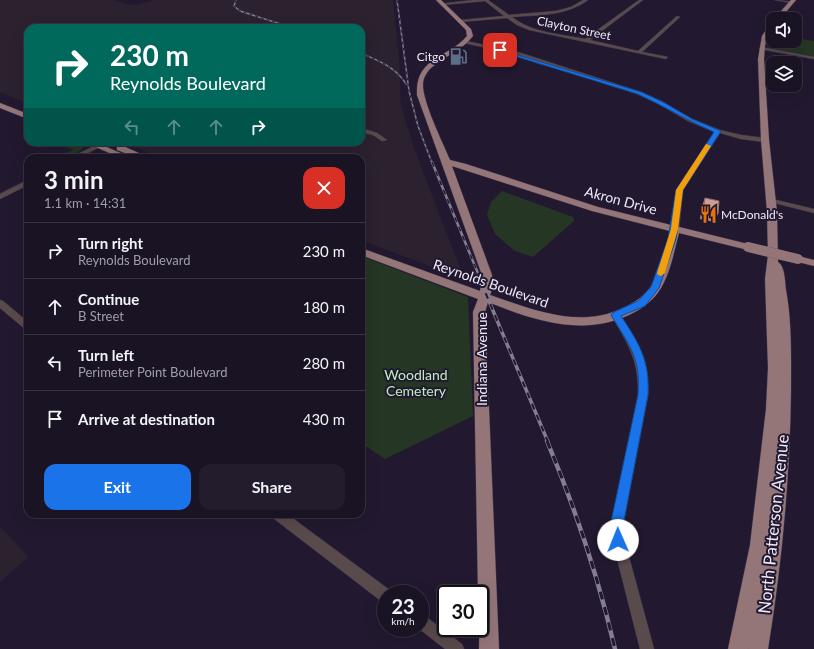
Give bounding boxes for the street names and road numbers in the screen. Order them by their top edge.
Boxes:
street label: Clayton Street [536,13,613,43]
street label: Akron Drive [583,182,659,218]
street label: Reynolds Boulevard [431,255,551,311]
street label: Indiana Avenue [473,312,490,406]
street label: North Patterson Avenue [753,433,793,615]

